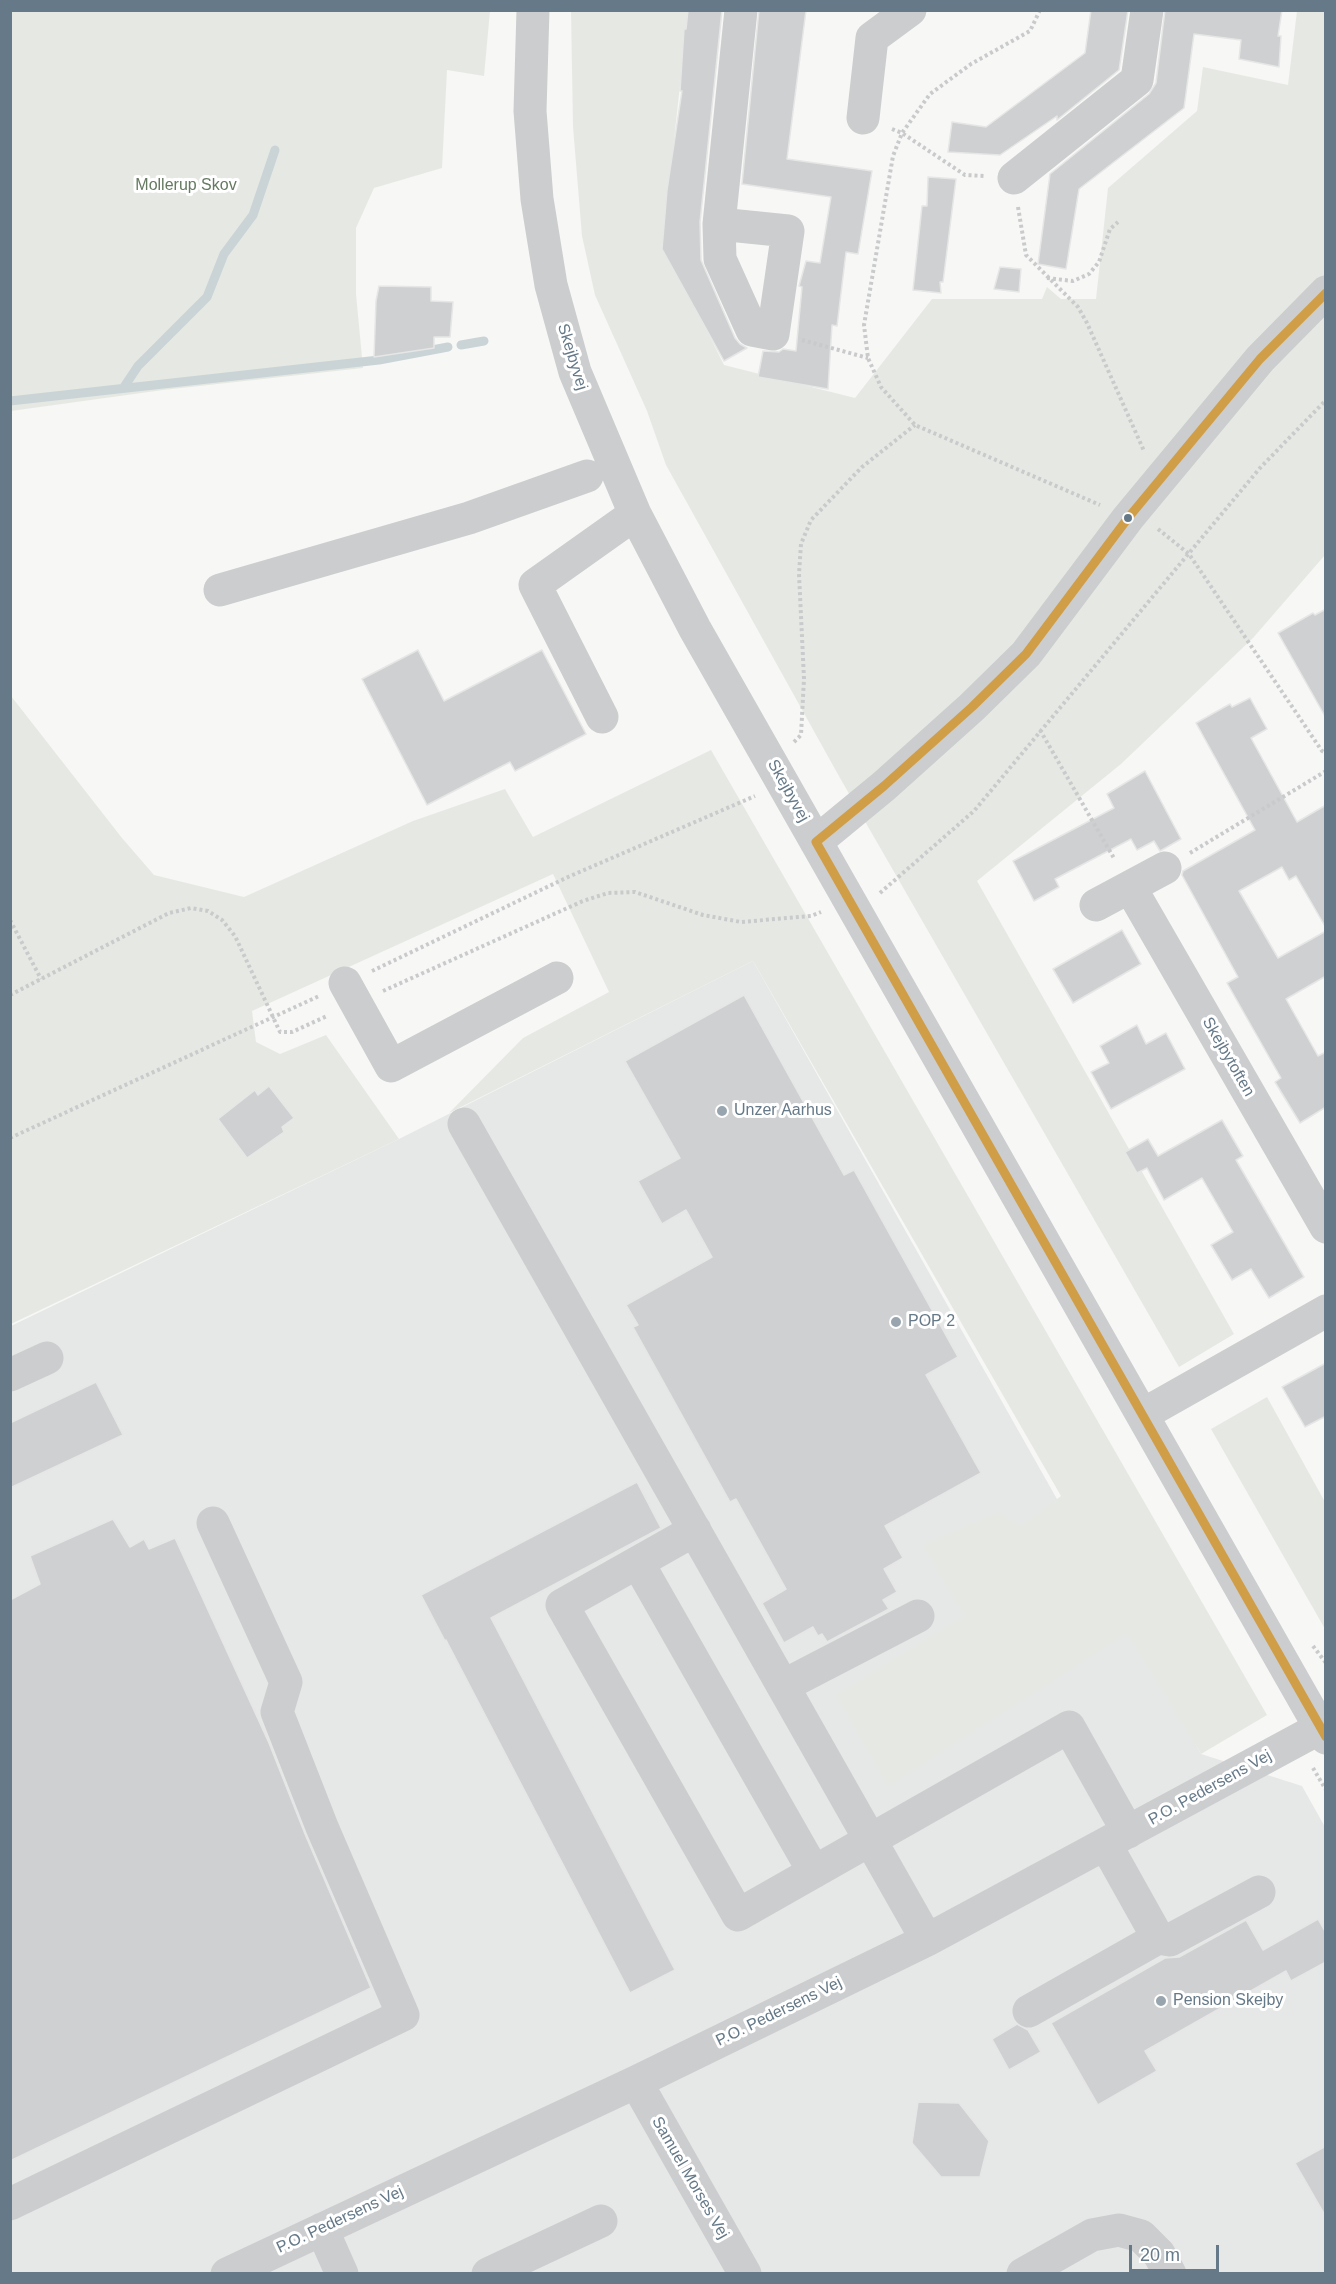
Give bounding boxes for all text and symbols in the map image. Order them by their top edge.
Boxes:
park label: Mollerup Skov [135,176,237,196]
street label: Skejbyvej [553,321,591,393]
unlabelled marker [1122,512,1134,524]
street label: Skejbyvej [763,756,813,826]
street label: Skejbytoften [1198,1014,1258,1100]
place label: Unzer Aarhus [734,1101,832,1121]
marker: Unzer Aarhus [715,1104,729,1118]
place label: POP 2 [908,1312,955,1332]
marker: POP 2 [889,1315,903,1329]
street label: P.O. Pedersens Vej [1145,1746,1275,1830]
street label: P.O. Pedersens Vej [713,1973,845,2051]
place label: Pension Skejby [1173,1991,1283,2011]
marker: Pension Skejby [1154,1994,1168,2008]
street label: Samuel Morses Vej [647,2114,733,2242]
street label: P.O. Pedersens Vej [274,2182,406,2258]
scale bar [1132,2233,1222,2271]
text: 20 m [1140,2245,1180,2265]

